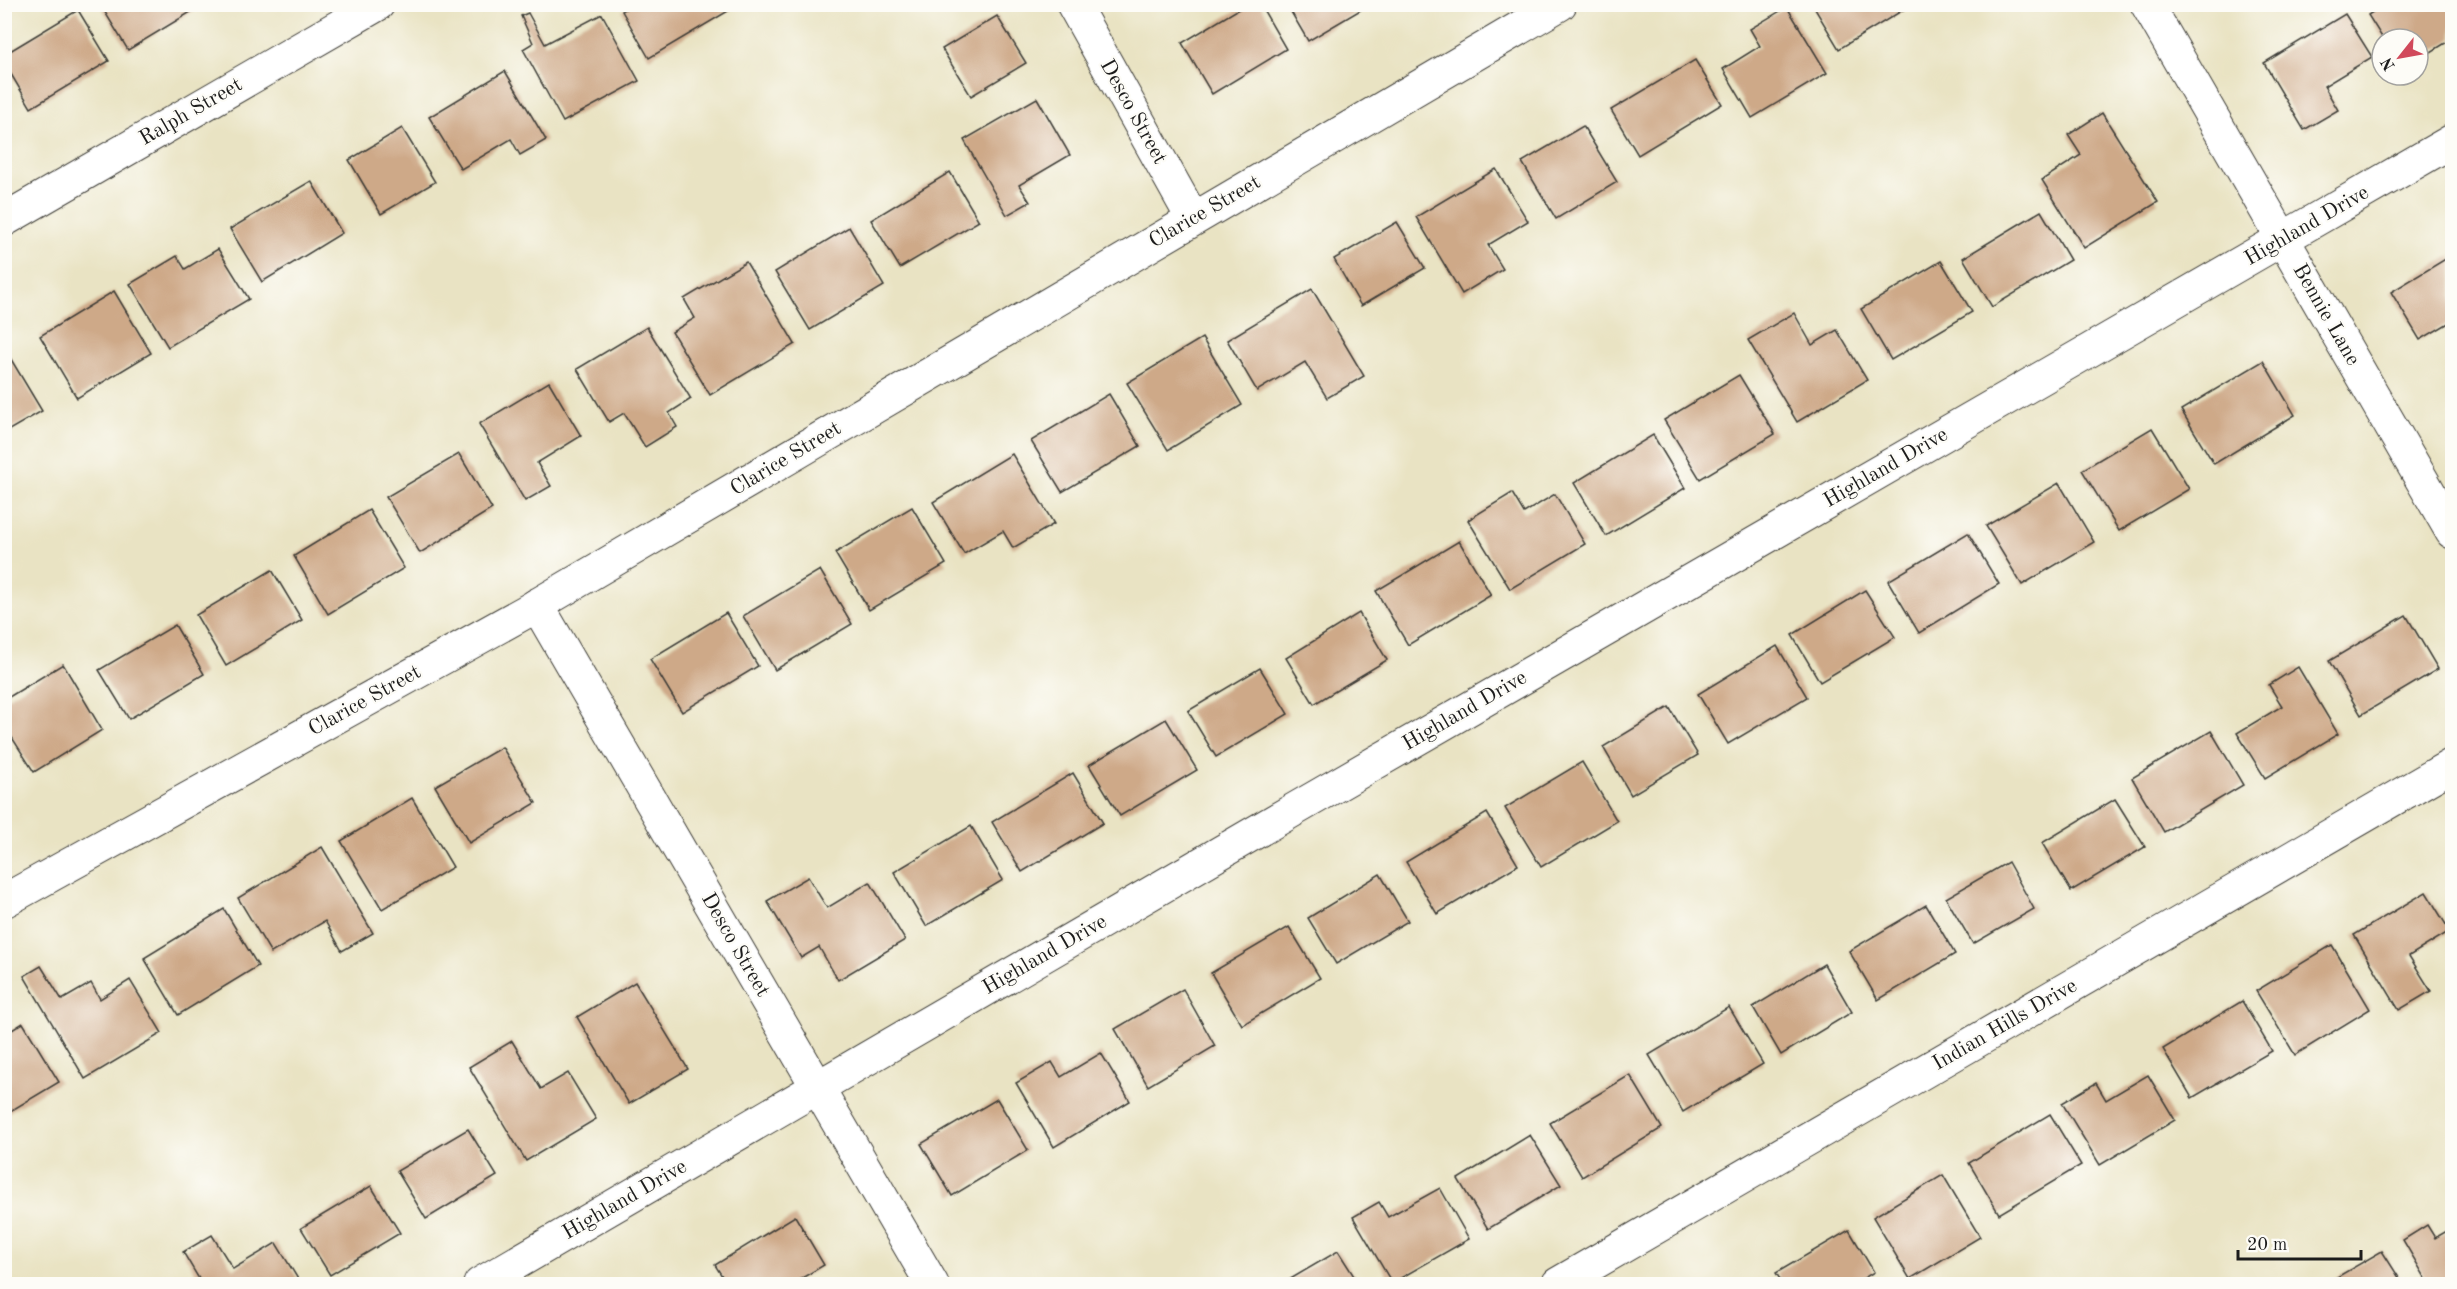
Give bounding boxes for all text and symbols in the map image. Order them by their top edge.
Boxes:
north arrow [2370,27,2430,87]
text: N [2378,54,2399,73]
street label: Desco Street [1096,56,1170,168]
street label: Ralph Street [136,74,246,150]
street label: Clarice Street [1146,172,1264,252]
street label: Highland Drive [2241,182,2373,270]
street label: Bennie Lane [2289,261,2363,369]
street label: Clarice Street [727,418,845,500]
street label: Highland Drive [1820,424,1952,512]
street label: Clarice Street [305,662,425,740]
street label: Highland Drive [1399,667,1531,755]
street label: Desco Street [697,889,773,1001]
street label: Highland Drive [979,911,1111,999]
street label: Indian Hills Drive [1929,975,2081,1075]
street label: Highland Drive [559,1156,691,1244]
scale bar [2238,1223,2361,1261]
text: 20 m [2247,1236,2287,1254]

